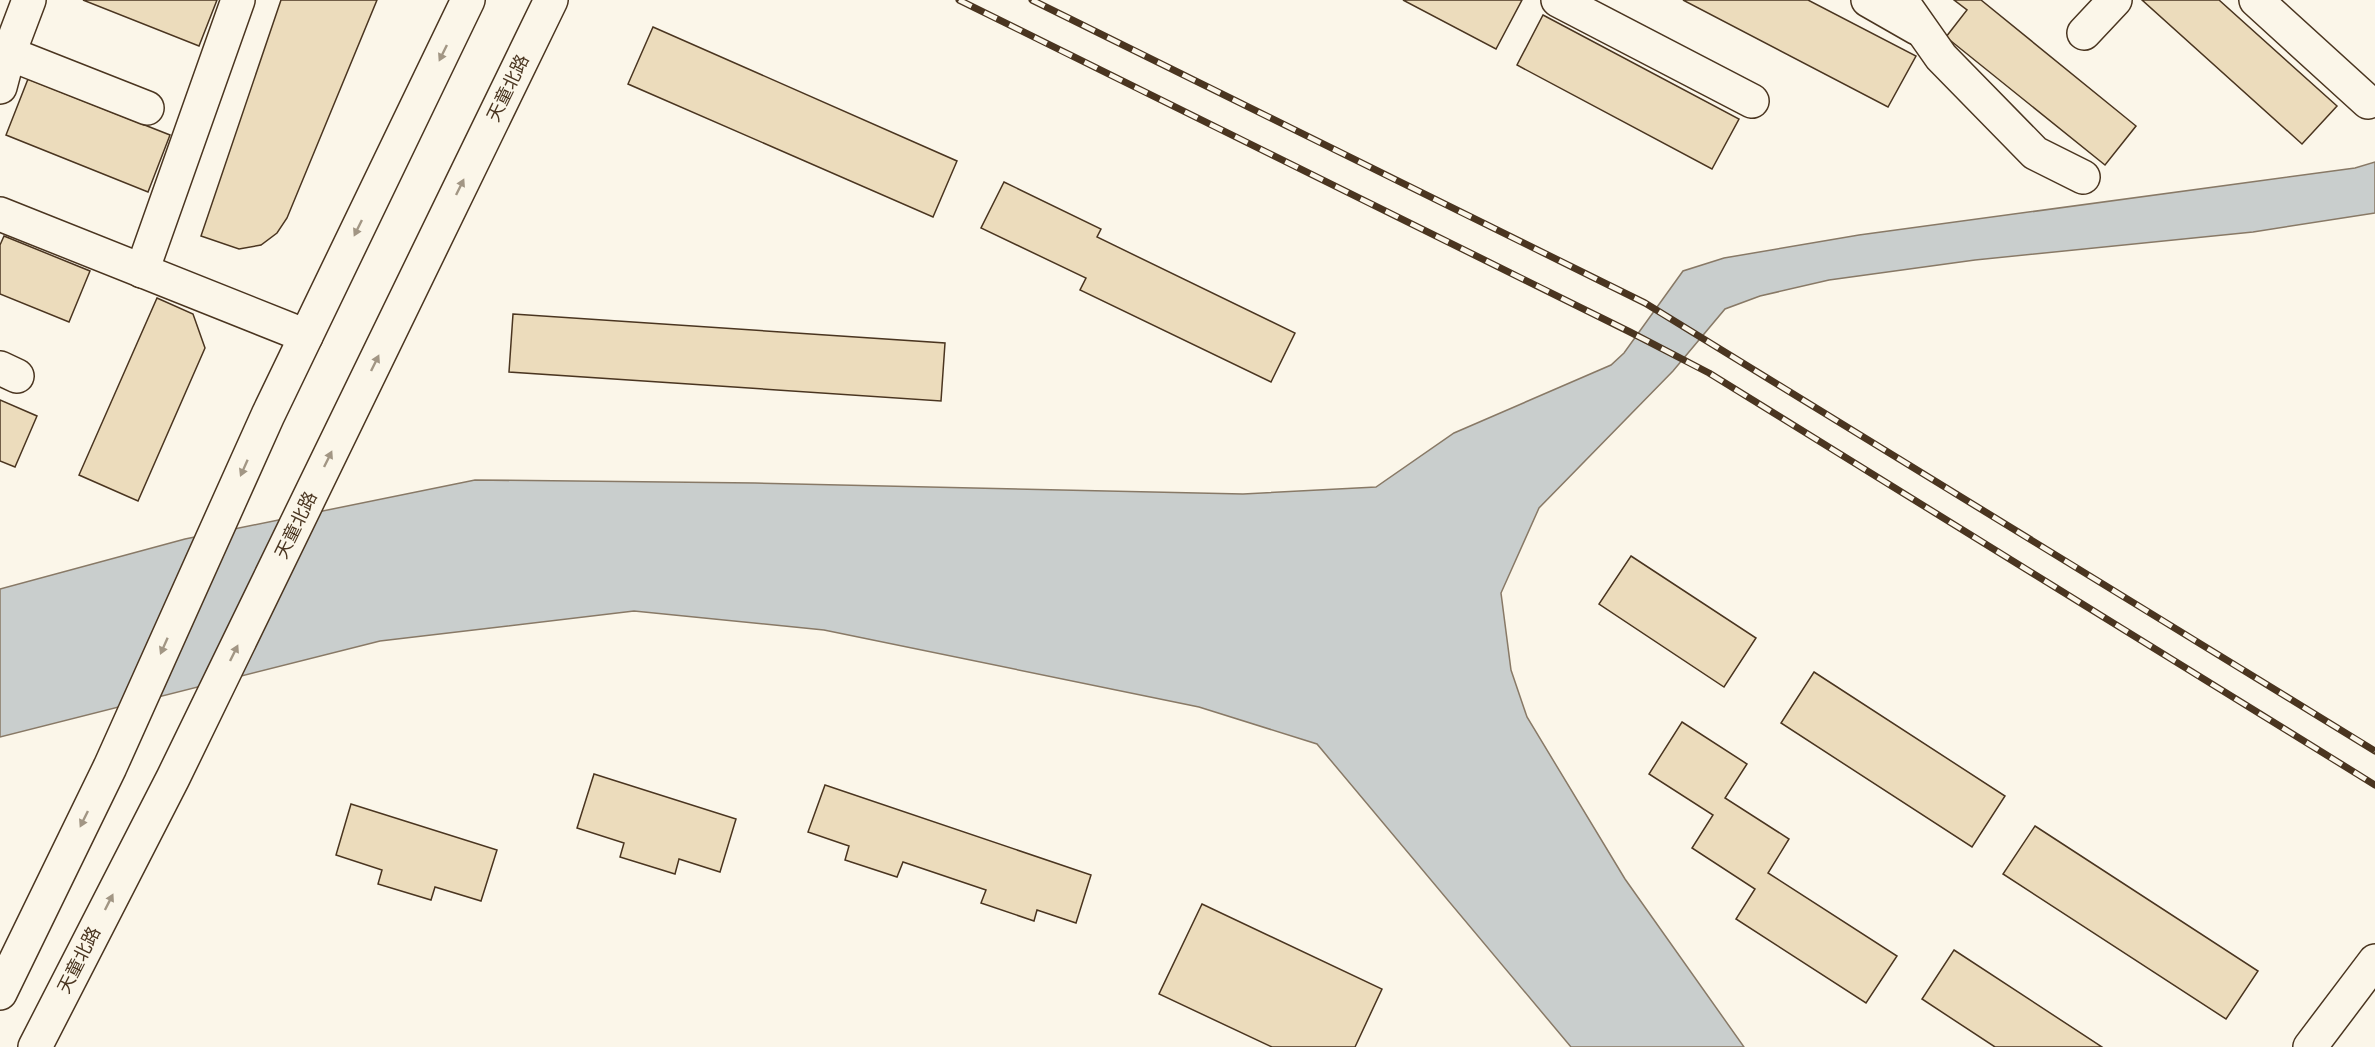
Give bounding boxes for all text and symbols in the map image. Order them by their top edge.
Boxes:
one-way arrow [438,44,447,61]
street label: 天童北路 [481,50,533,125]
one-way arrow [456,179,465,196]
one-way arrow [354,220,363,237]
one-way arrow [370,354,380,371]
one-way arrow [323,450,333,468]
one-way arrow [239,460,249,478]
street label: 天童北路 [269,487,321,562]
one-way arrow [159,637,169,655]
one-way arrow [229,645,238,662]
one-way arrow [80,811,89,828]
one-way arrow [105,893,114,910]
street label: 天童北路 [52,922,104,997]

